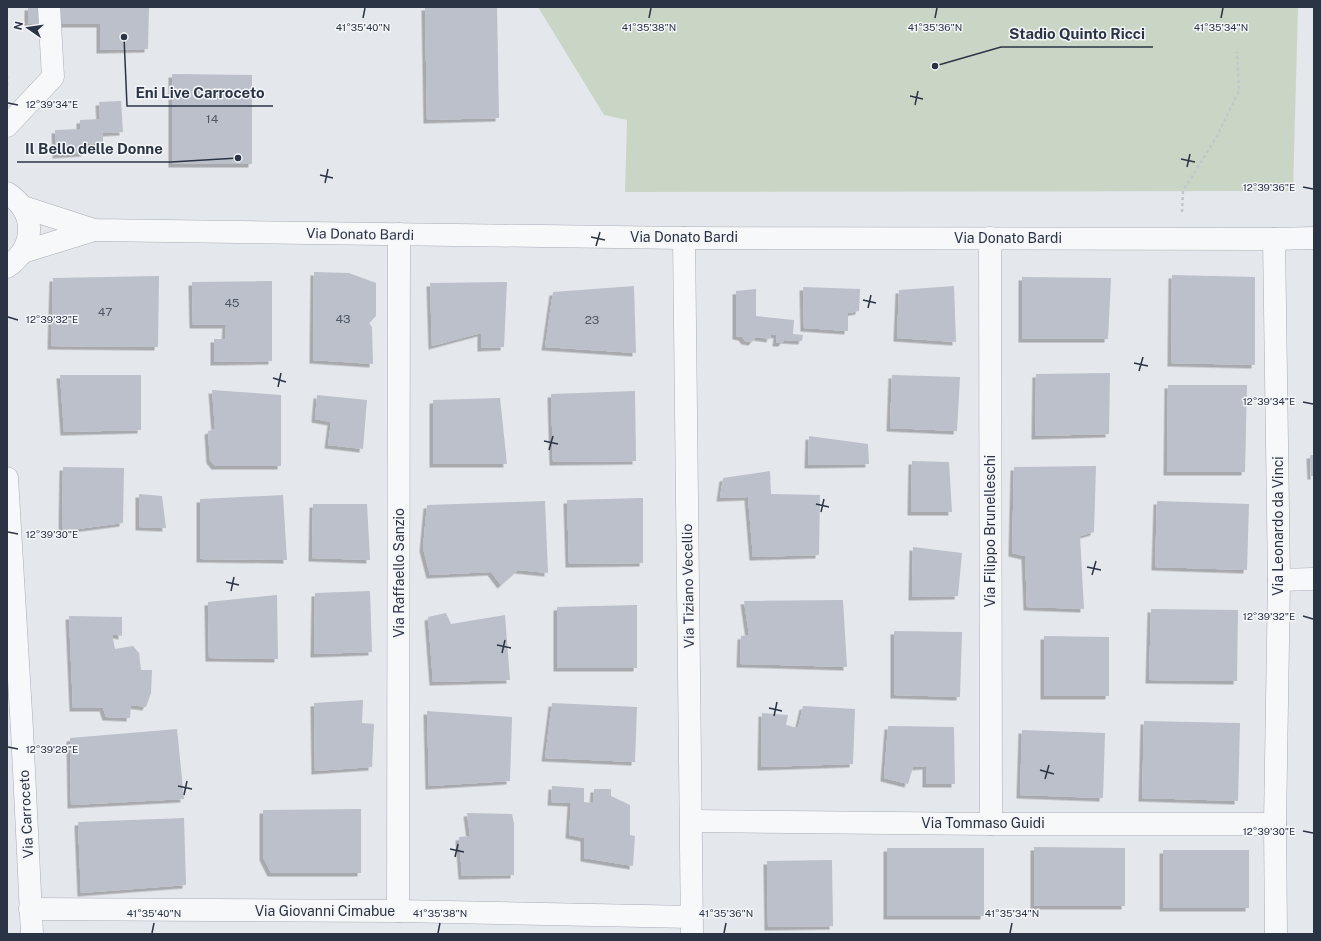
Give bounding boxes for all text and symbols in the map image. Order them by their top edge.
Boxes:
north arrow [8,8,48,48]
text: N [11,20,25,31]
callout: Stadio Quinto Ricci [1001,20,1153,47]
text: 41°35'40"N [336,21,390,33]
text: 41°35'38"N [622,21,676,33]
text: 41°35'36"N [908,21,962,33]
text: 41°35'34"N [1194,21,1248,33]
text: Stadio Quinto Ricci [1009,25,1145,42]
callout: Eni Live Carroceto [127,79,273,106]
text: Eni Live Carroceto [135,84,265,101]
text: 12°39'34"E [26,98,78,110]
house number: 14 [206,112,219,126]
callout: Il Bello delle Donne [17,135,171,162]
text: Il Bello delle Donne [25,140,163,157]
text: 12°39'36"E [1243,181,1295,193]
street label: Via Donato Bardi [306,225,414,243]
street label: Via Donato Bardi [630,229,738,245]
street label: Via Donato Bardi [954,230,1062,246]
house number: 45 [224,296,240,310]
house number: 47 [98,305,112,319]
house number: 43 [335,312,351,326]
text: 12°39'32"E [26,313,78,325]
house number: 23 [585,313,599,327]
text: 12°39'34"E [1243,395,1295,407]
street label: Via Filippo Brunelleschi [982,455,998,607]
street label: Via Leonardo da Vinci [1270,456,1286,596]
street label: Via Raffaello Sanzio [391,508,407,638]
street label: Via Tiziano Vecellio [679,524,697,648]
text: 12°39'30"E [26,528,78,540]
text: 12°39'32"E [1243,610,1295,622]
text: 12°39'28"E [26,743,78,755]
street label: Via Carroceto [16,769,36,859]
street label: Via Tommaso Guidi [921,815,1045,831]
text: 12°39'30"E [1243,825,1295,837]
street label: Via Giovanni Cimabue [255,903,395,919]
text: 41°35'40"N [127,907,181,919]
text: 41°35'38"N [413,907,467,919]
text: 41°35'36"N [699,907,753,919]
text: 41°35'34"N [985,907,1039,919]

